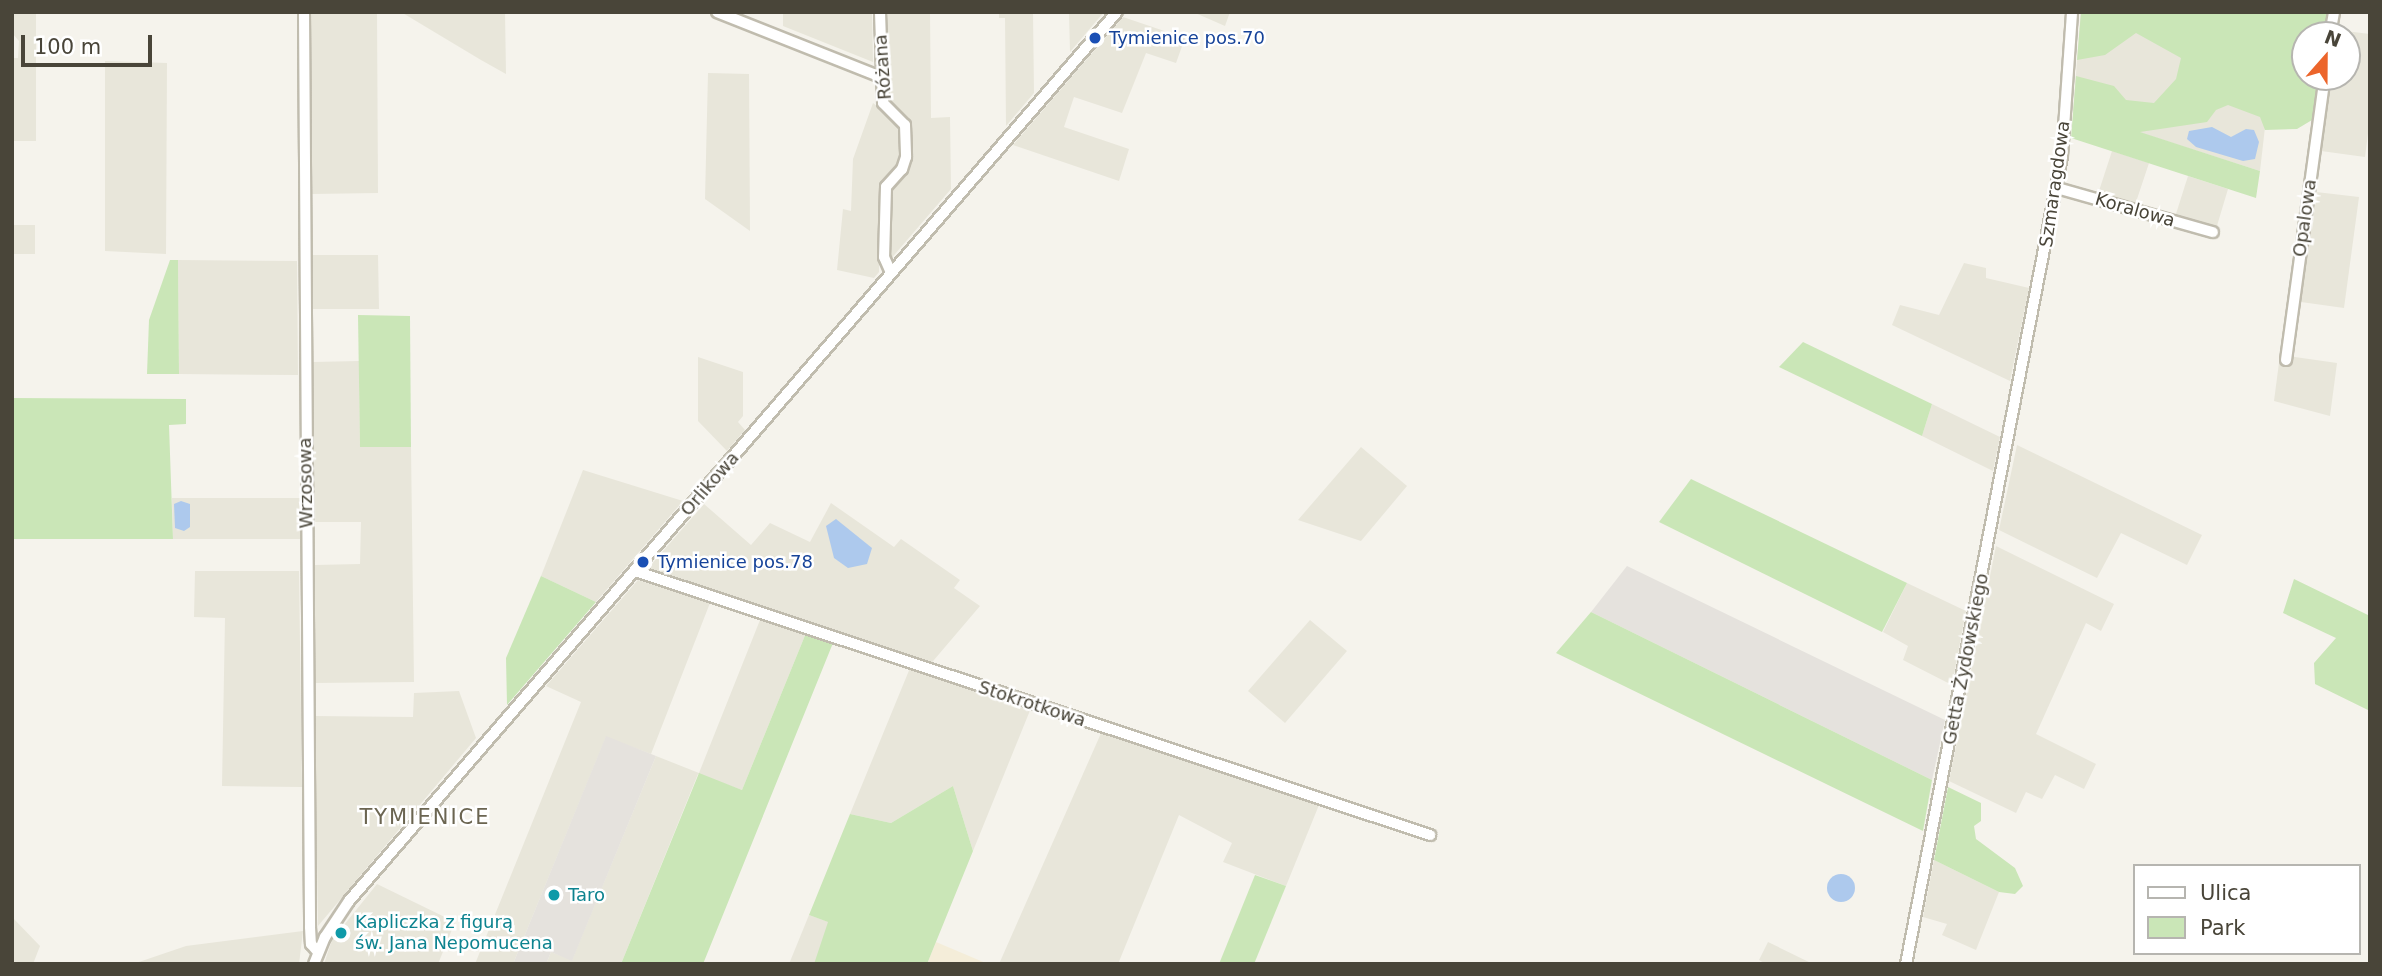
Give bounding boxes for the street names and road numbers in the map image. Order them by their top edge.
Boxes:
street label: Różana [870,34,896,100]
street label: Szmaragdowa [2035,119,2075,249]
street label: Opalowa [2289,178,2321,258]
street label: Koralowa [2093,188,2177,232]
street label: Wrzosowa [294,437,318,529]
street label: Orlikowa [676,447,744,521]
street label: Getta Żydowskiego [1939,571,1993,747]
street label: Stokrotkowa [976,676,1088,732]

